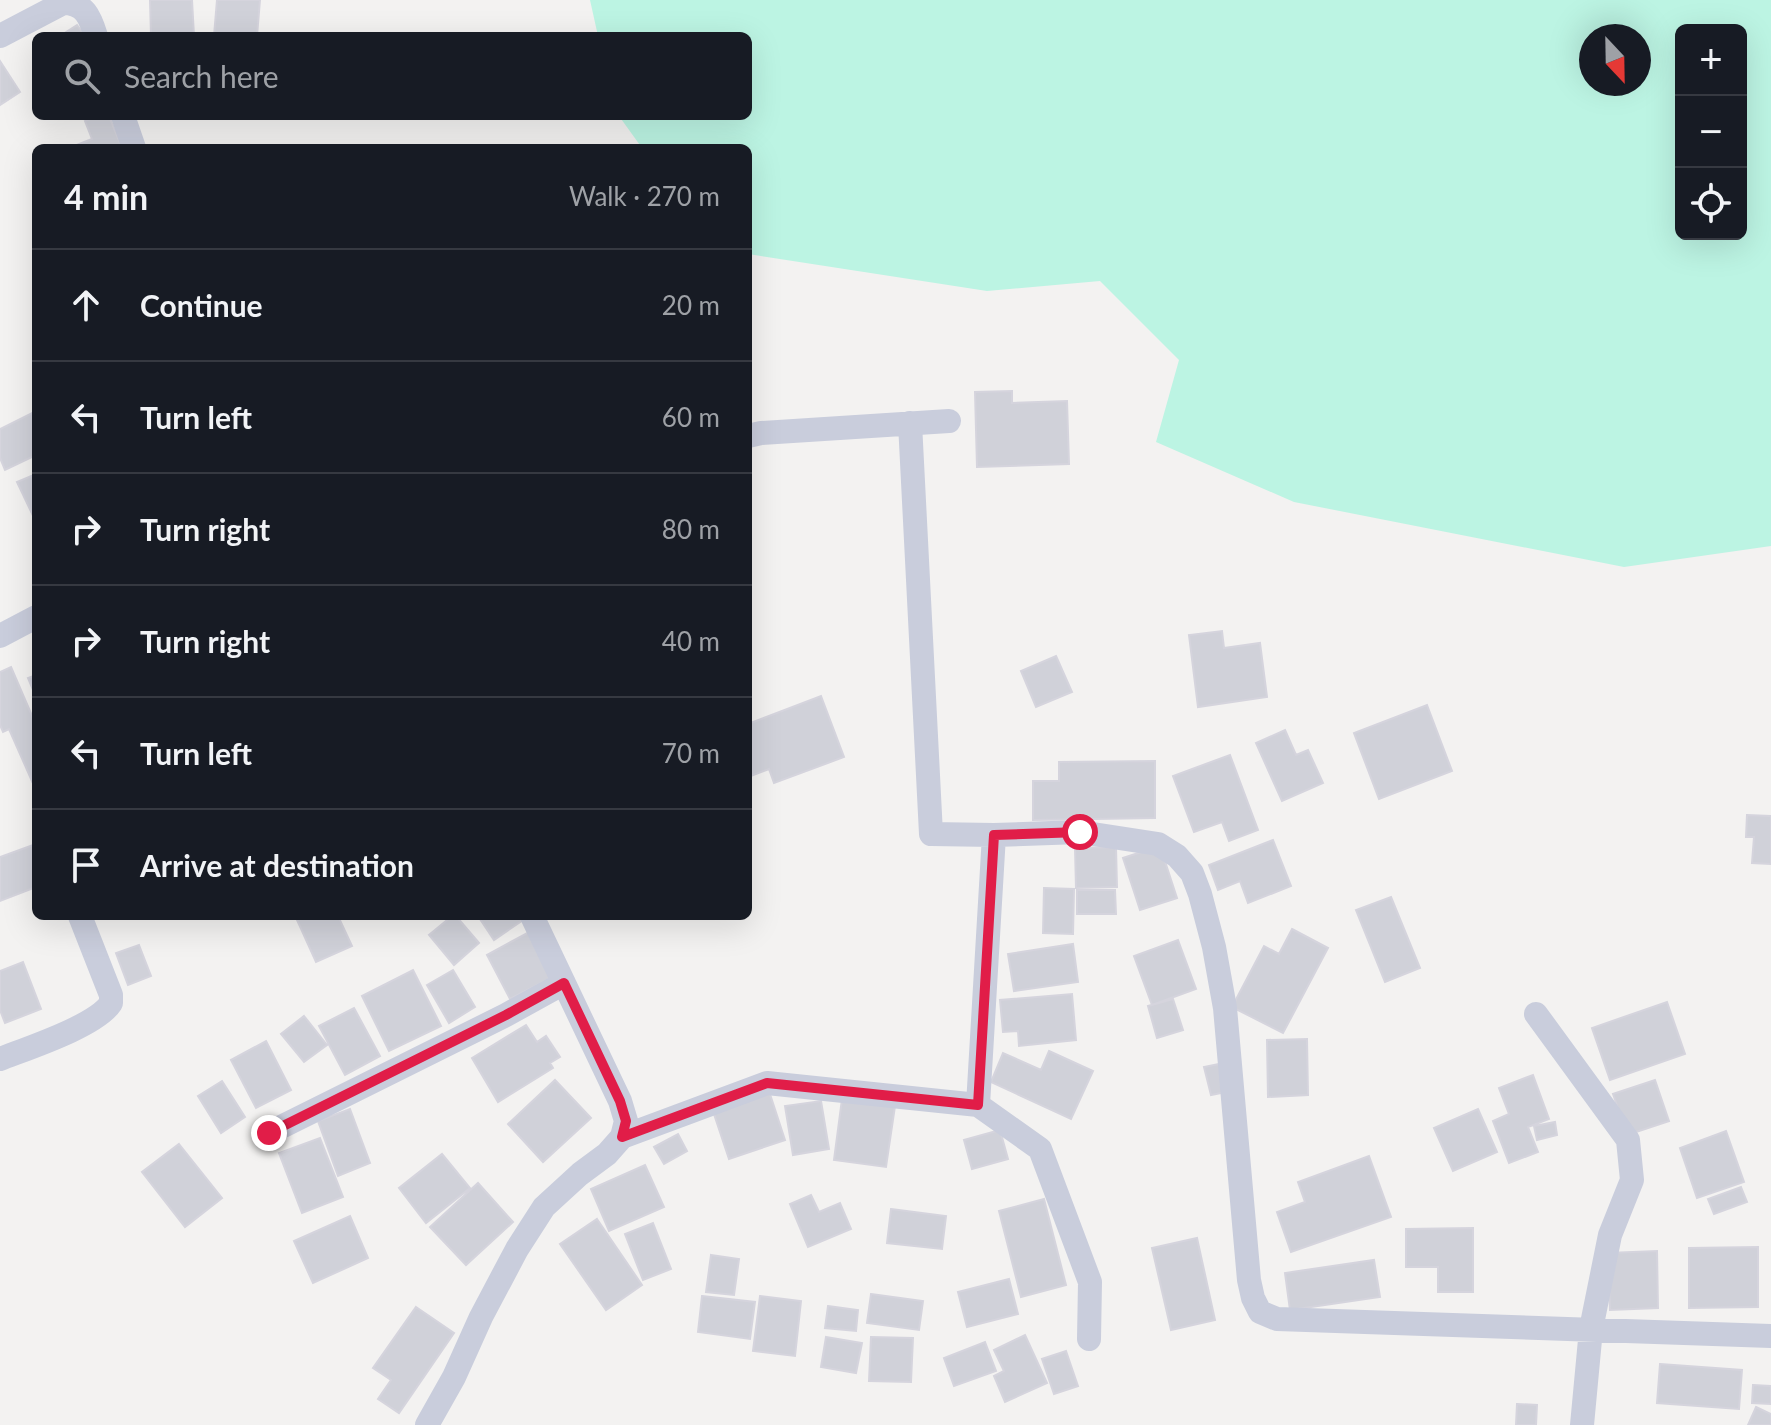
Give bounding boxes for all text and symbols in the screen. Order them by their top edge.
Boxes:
north arrow [1579,24,1651,96]
map controls [1675,24,1747,240]
button: + [1675,24,1747,96]
search box [32,32,752,120]
icon: search [60,54,104,98]
text: Search here [124,58,279,94]
button: − [1675,96,1747,168]
button: locate [1675,168,1747,240]
text: 4 min [64,176,148,217]
text: Walk · 270 m [569,180,720,212]
icon: ahead [64,283,108,327]
text: Continue [140,287,263,323]
text: 20 m [662,289,720,321]
icon: left [64,395,108,439]
text: Turn left [140,399,252,435]
text: 60 m [662,401,720,433]
icon: right [64,507,108,551]
text: Turn right [140,511,270,547]
text: 80 m [662,513,720,545]
icon: right [64,619,108,663]
text: Turn right [140,623,270,659]
text: 40 m [662,625,720,657]
icon: left [64,731,108,775]
text: Turn left [140,735,252,771]
text: 70 m [662,737,720,769]
route start [1062,814,1098,850]
icon: arrive [64,843,108,887]
text: Arrive at destination [140,847,414,883]
route end [251,1115,287,1151]

